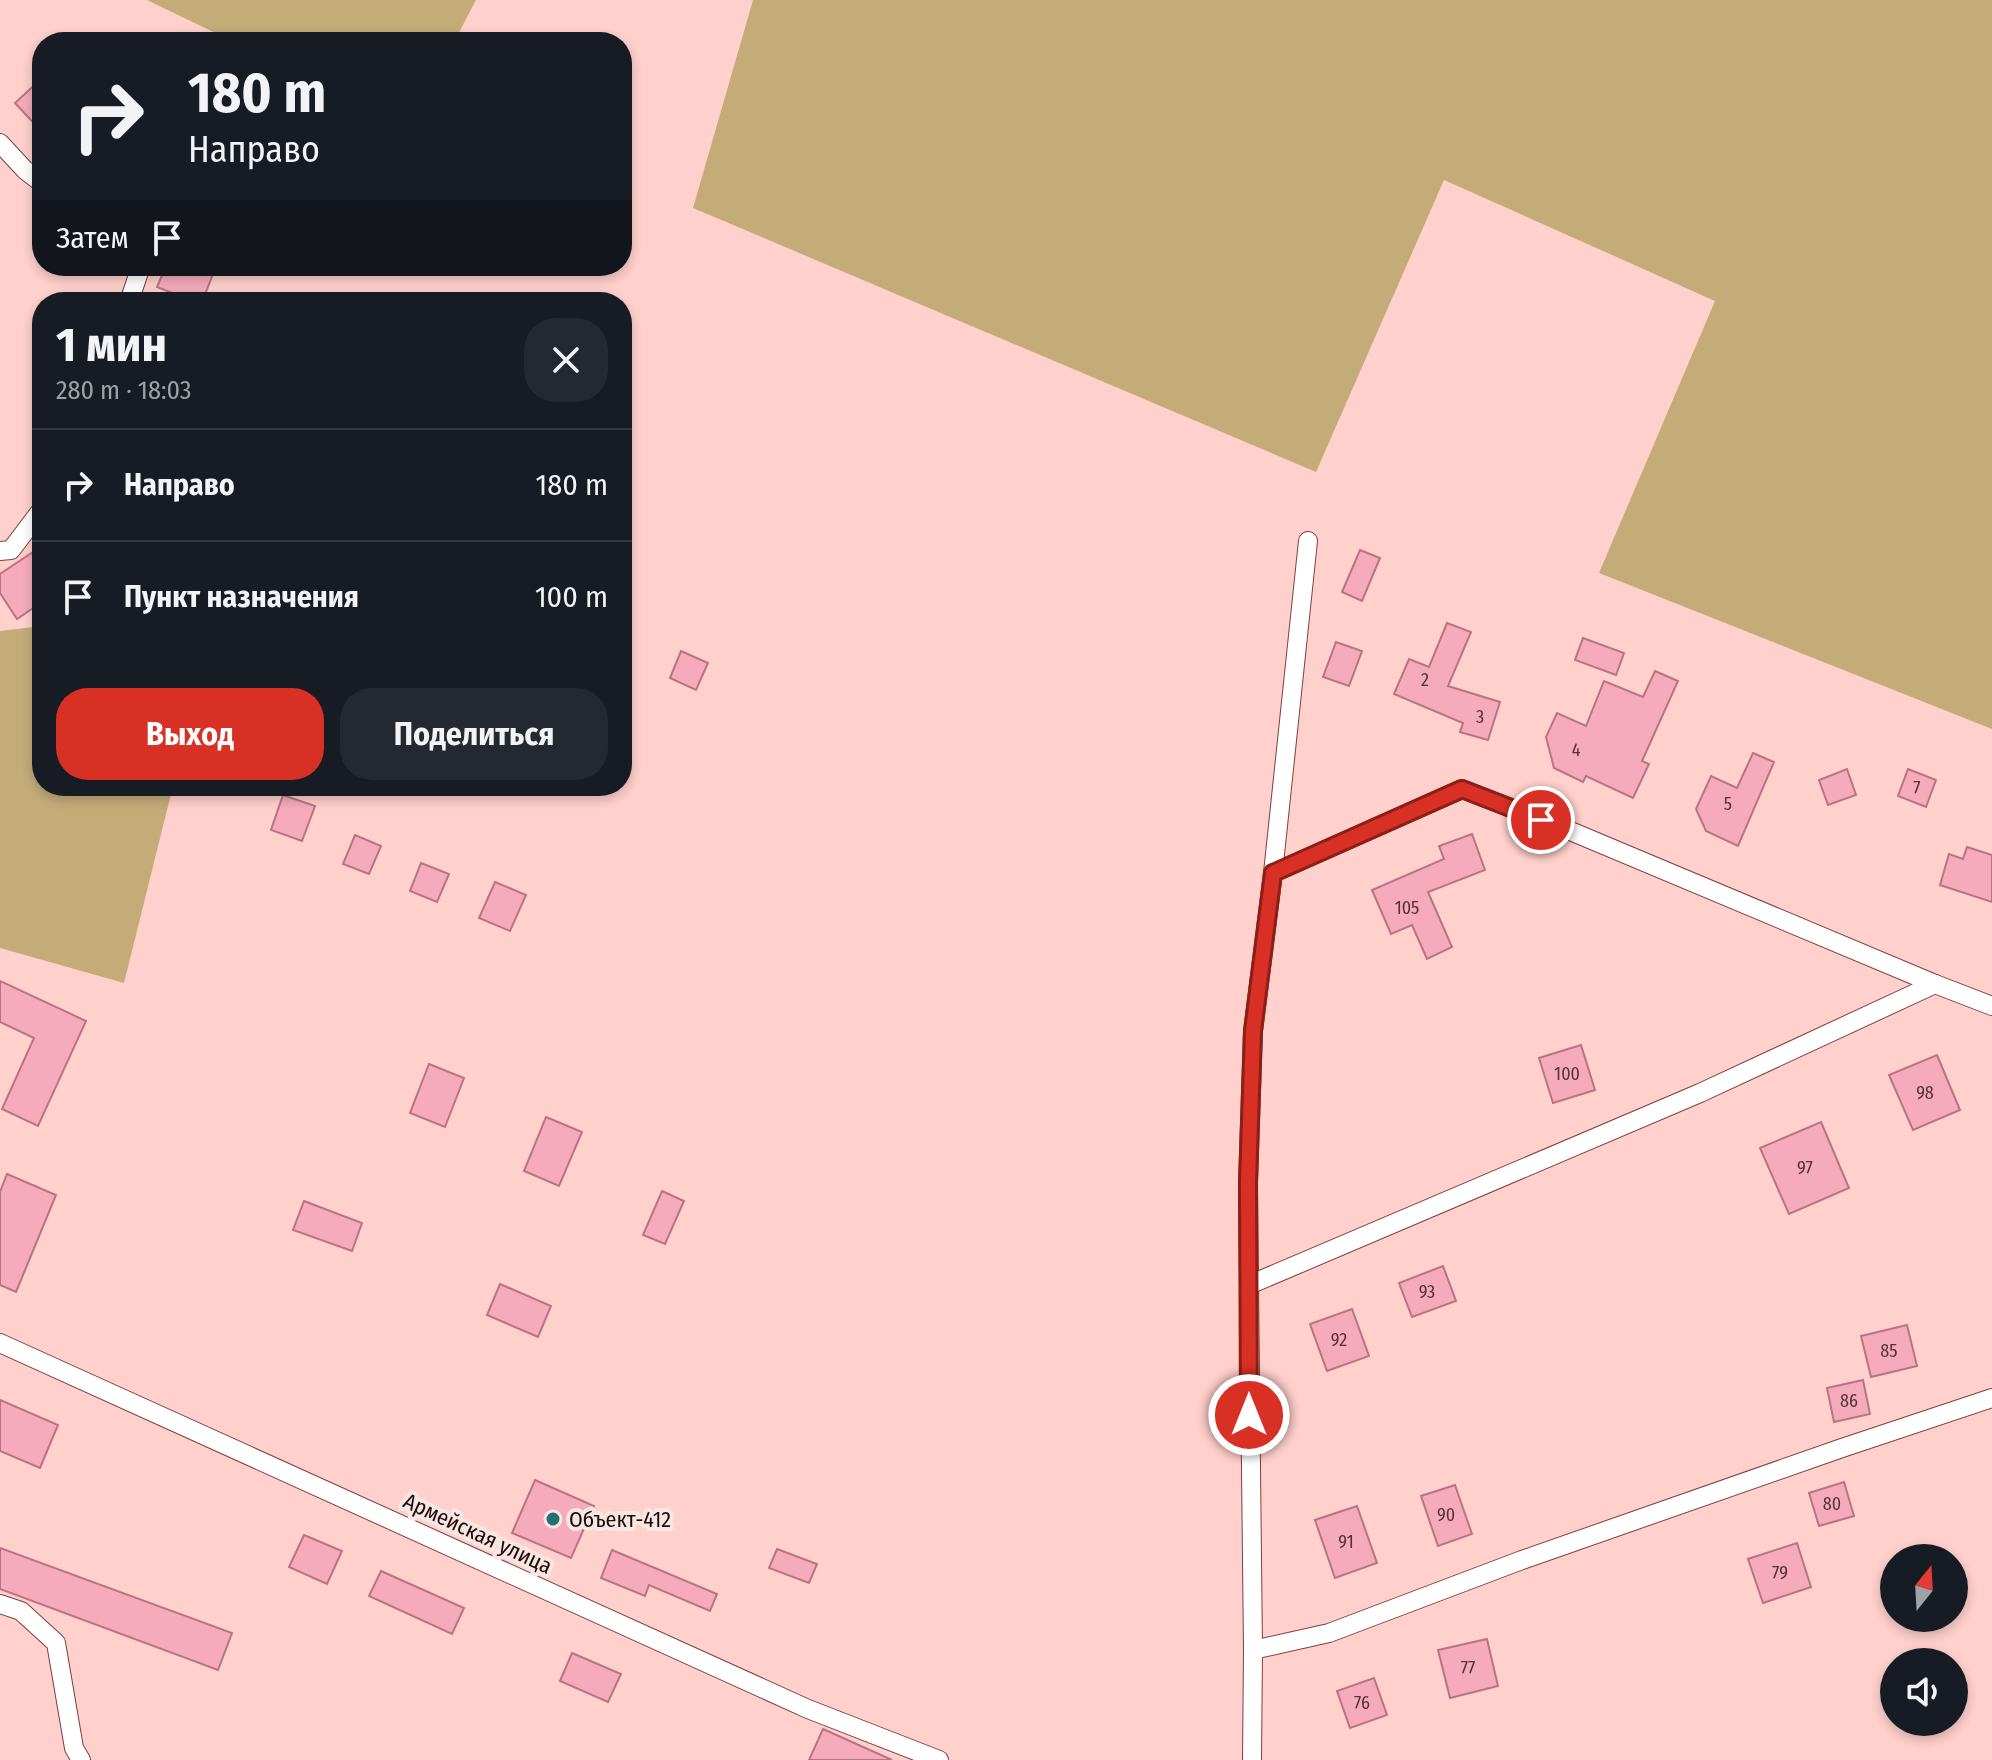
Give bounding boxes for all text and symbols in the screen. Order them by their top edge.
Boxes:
text: 180 m [188,60,326,127]
icon: right [56,64,160,168]
text: Направо [188,128,320,172]
icon: arrive [145,216,189,260]
text: Затем [56,220,129,256]
text: 1 мин [56,316,167,374]
button: close [524,318,608,402]
text: 280 m · 18:03 [56,375,192,406]
icon: right [56,463,100,507]
text: Направо [124,467,235,503]
text: 180 m [536,467,608,503]
icon: arrive [56,575,100,619]
text: Пункт назначения [124,579,359,615]
text: 100 m [535,579,608,615]
house number: 2 [1421,669,1429,691]
button: Выход [56,688,324,780]
button: Поделиться [340,688,608,780]
house number: 3 [1476,706,1484,728]
house number: 4 [1572,739,1581,761]
house number: 7 [1913,777,1921,799]
pin [1507,786,1575,854]
house number: 5 [1724,793,1732,815]
icon: arrive [1519,798,1563,842]
house number: 105 [1395,897,1419,919]
house number: 100 [1554,1063,1580,1085]
house number: 98 [1916,1082,1934,1104]
house number: 97 [1797,1157,1813,1179]
house number: 93 [1419,1281,1435,1303]
house number: 92 [1331,1329,1347,1351]
house number: 85 [1880,1340,1898,1362]
position arrow [1207,1373,1291,1457]
house number: 86 [1840,1390,1858,1412]
street label: Армейская улица [399,1487,556,1580]
house number: 80 [1823,1493,1841,1515]
house number: 90 [1437,1504,1455,1526]
place label: Объект-412 [569,1506,671,1533]
marker: Объект-412 [544,1510,562,1528]
house number: 91 [1338,1531,1354,1553]
north arrow [1880,1544,1968,1632]
map controls [1880,1544,1968,1736]
house number: 79 [1772,1562,1788,1584]
button: sound [1880,1648,1968,1736]
house number: 77 [1461,1657,1475,1679]
house number: 76 [1354,1692,1370,1714]

